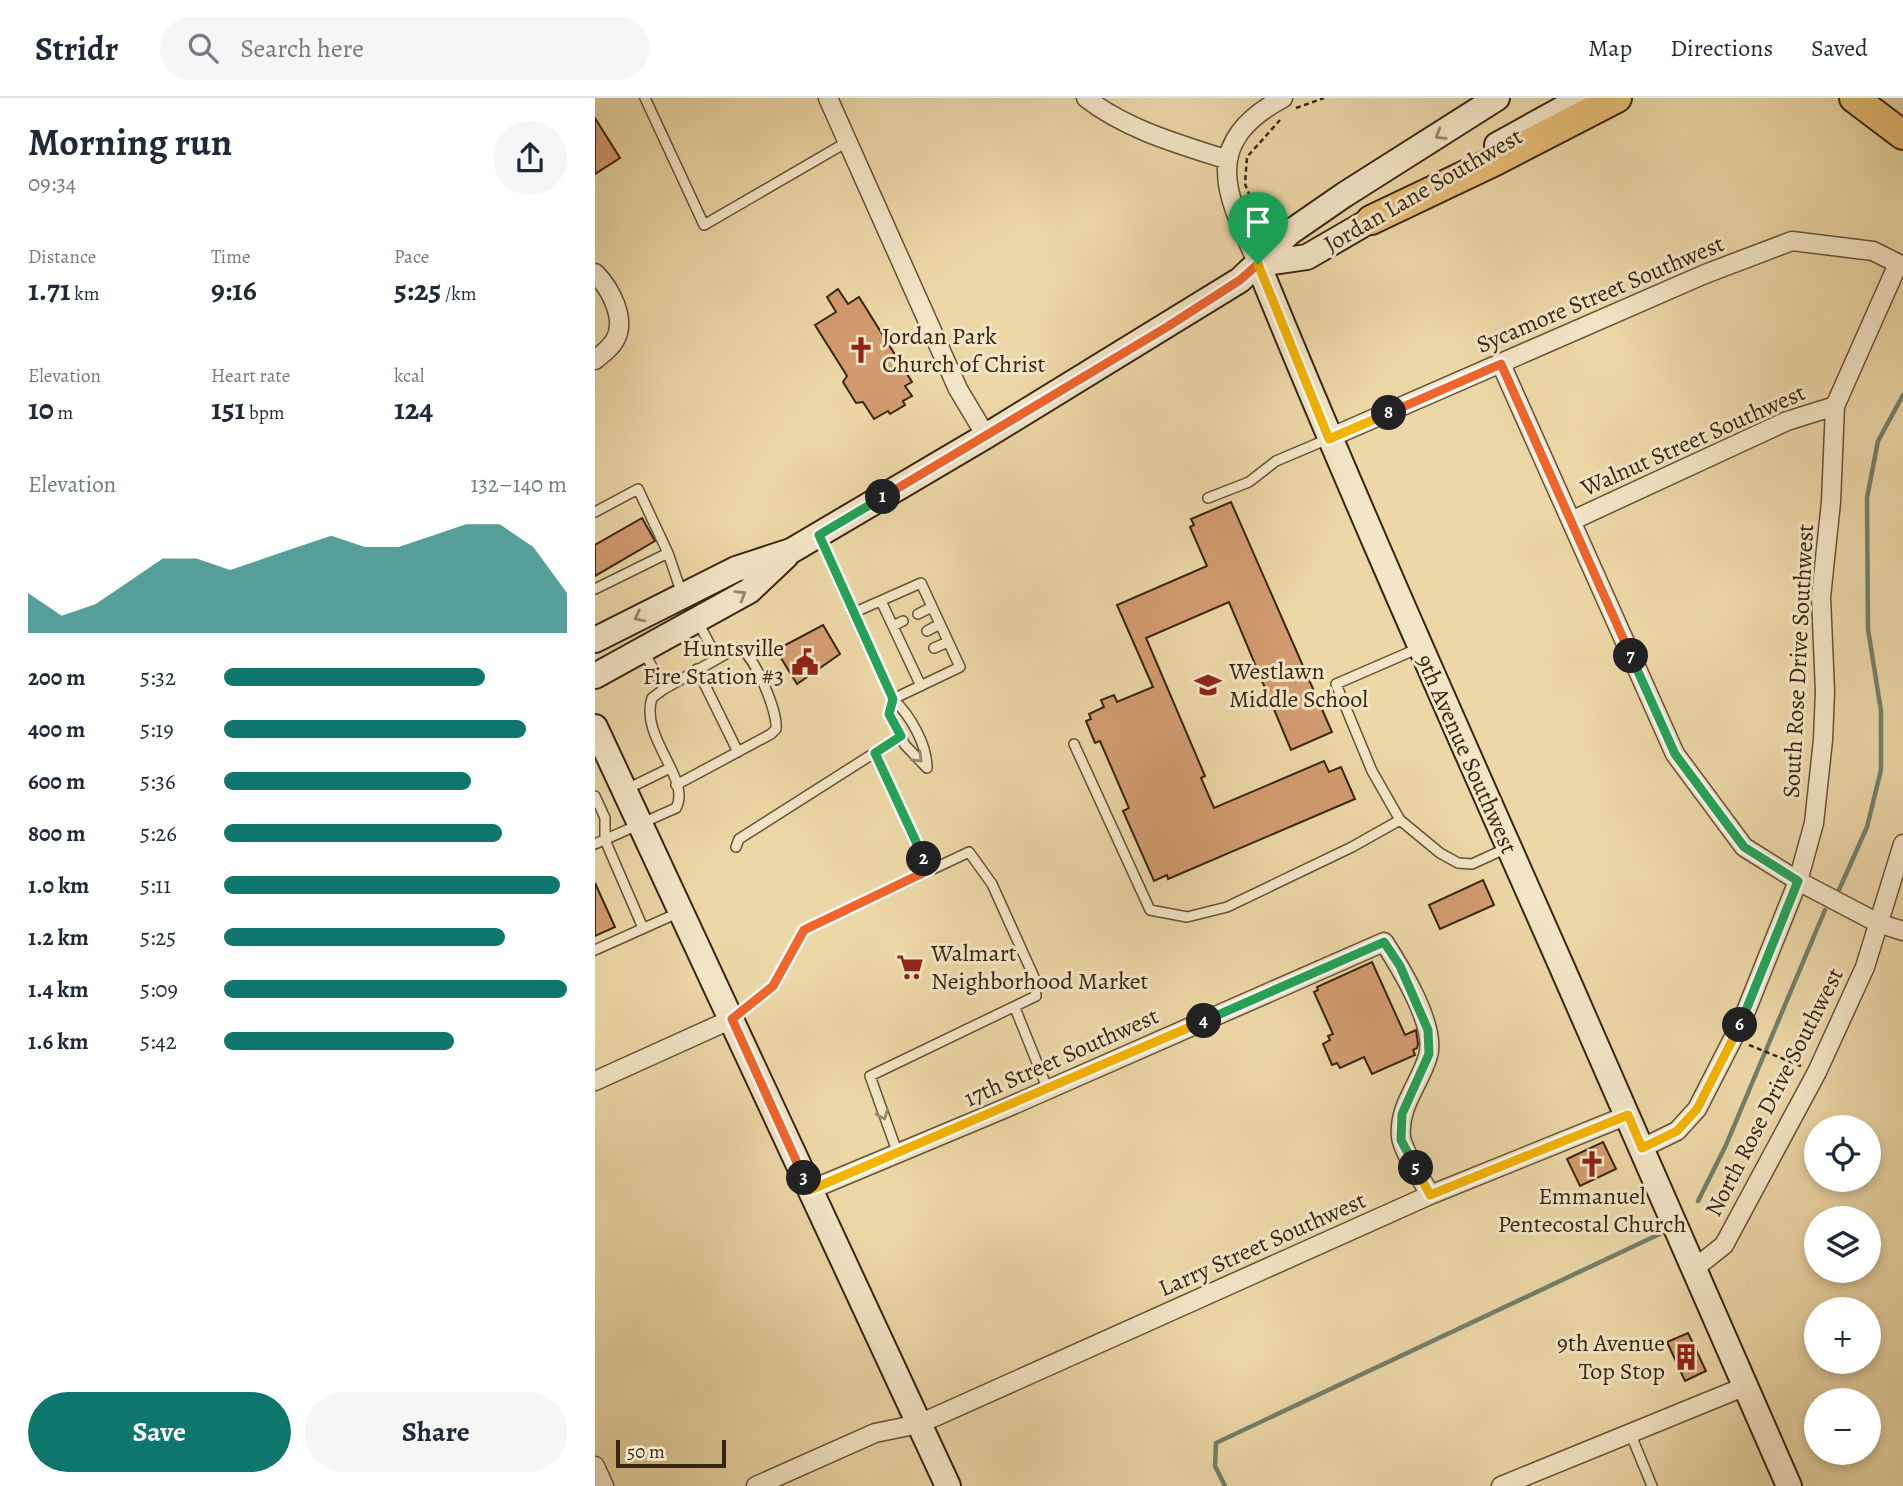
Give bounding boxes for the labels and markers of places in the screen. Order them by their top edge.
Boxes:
pin [1228,192,1288,264]
place label: Jordan Park Church of Christ [882,320,1046,380]
church icon: Jordan Park Church of Christ [846,335,876,365]
pin: 8 [1371,396,1407,430]
pin: 1 [865,480,901,514]
place label: Huntsville Fire Station #3 [643,632,784,692]
pin: 7 [1613,638,1649,674]
public building icon: Huntsville Fire Station #3 [790,647,820,677]
place label: Westlawn Middle School [1228,655,1368,715]
school or university icon: Westlawn Middle School [1193,670,1223,700]
pin: 2 [907,842,941,876]
place label: Walmart Neighborhood Market [930,937,1148,997]
supermarket icon: Walmart Neighborhood Market [895,952,925,982]
pin: 4 [1187,1004,1221,1038]
pin: 6 [1723,1007,1757,1042]
church icon: Emmanuel Pentecostal Church [1577,1149,1607,1179]
pin: 5 [1399,1150,1433,1186]
pin: 3 [787,1160,822,1196]
place label: Emmanuel Pentecostal Church [1498,1180,1686,1240]
place label: 9th Avenue Top Stop [1557,1327,1665,1387]
building icon: 9th Avenue Top Stop [1671,1342,1701,1372]

